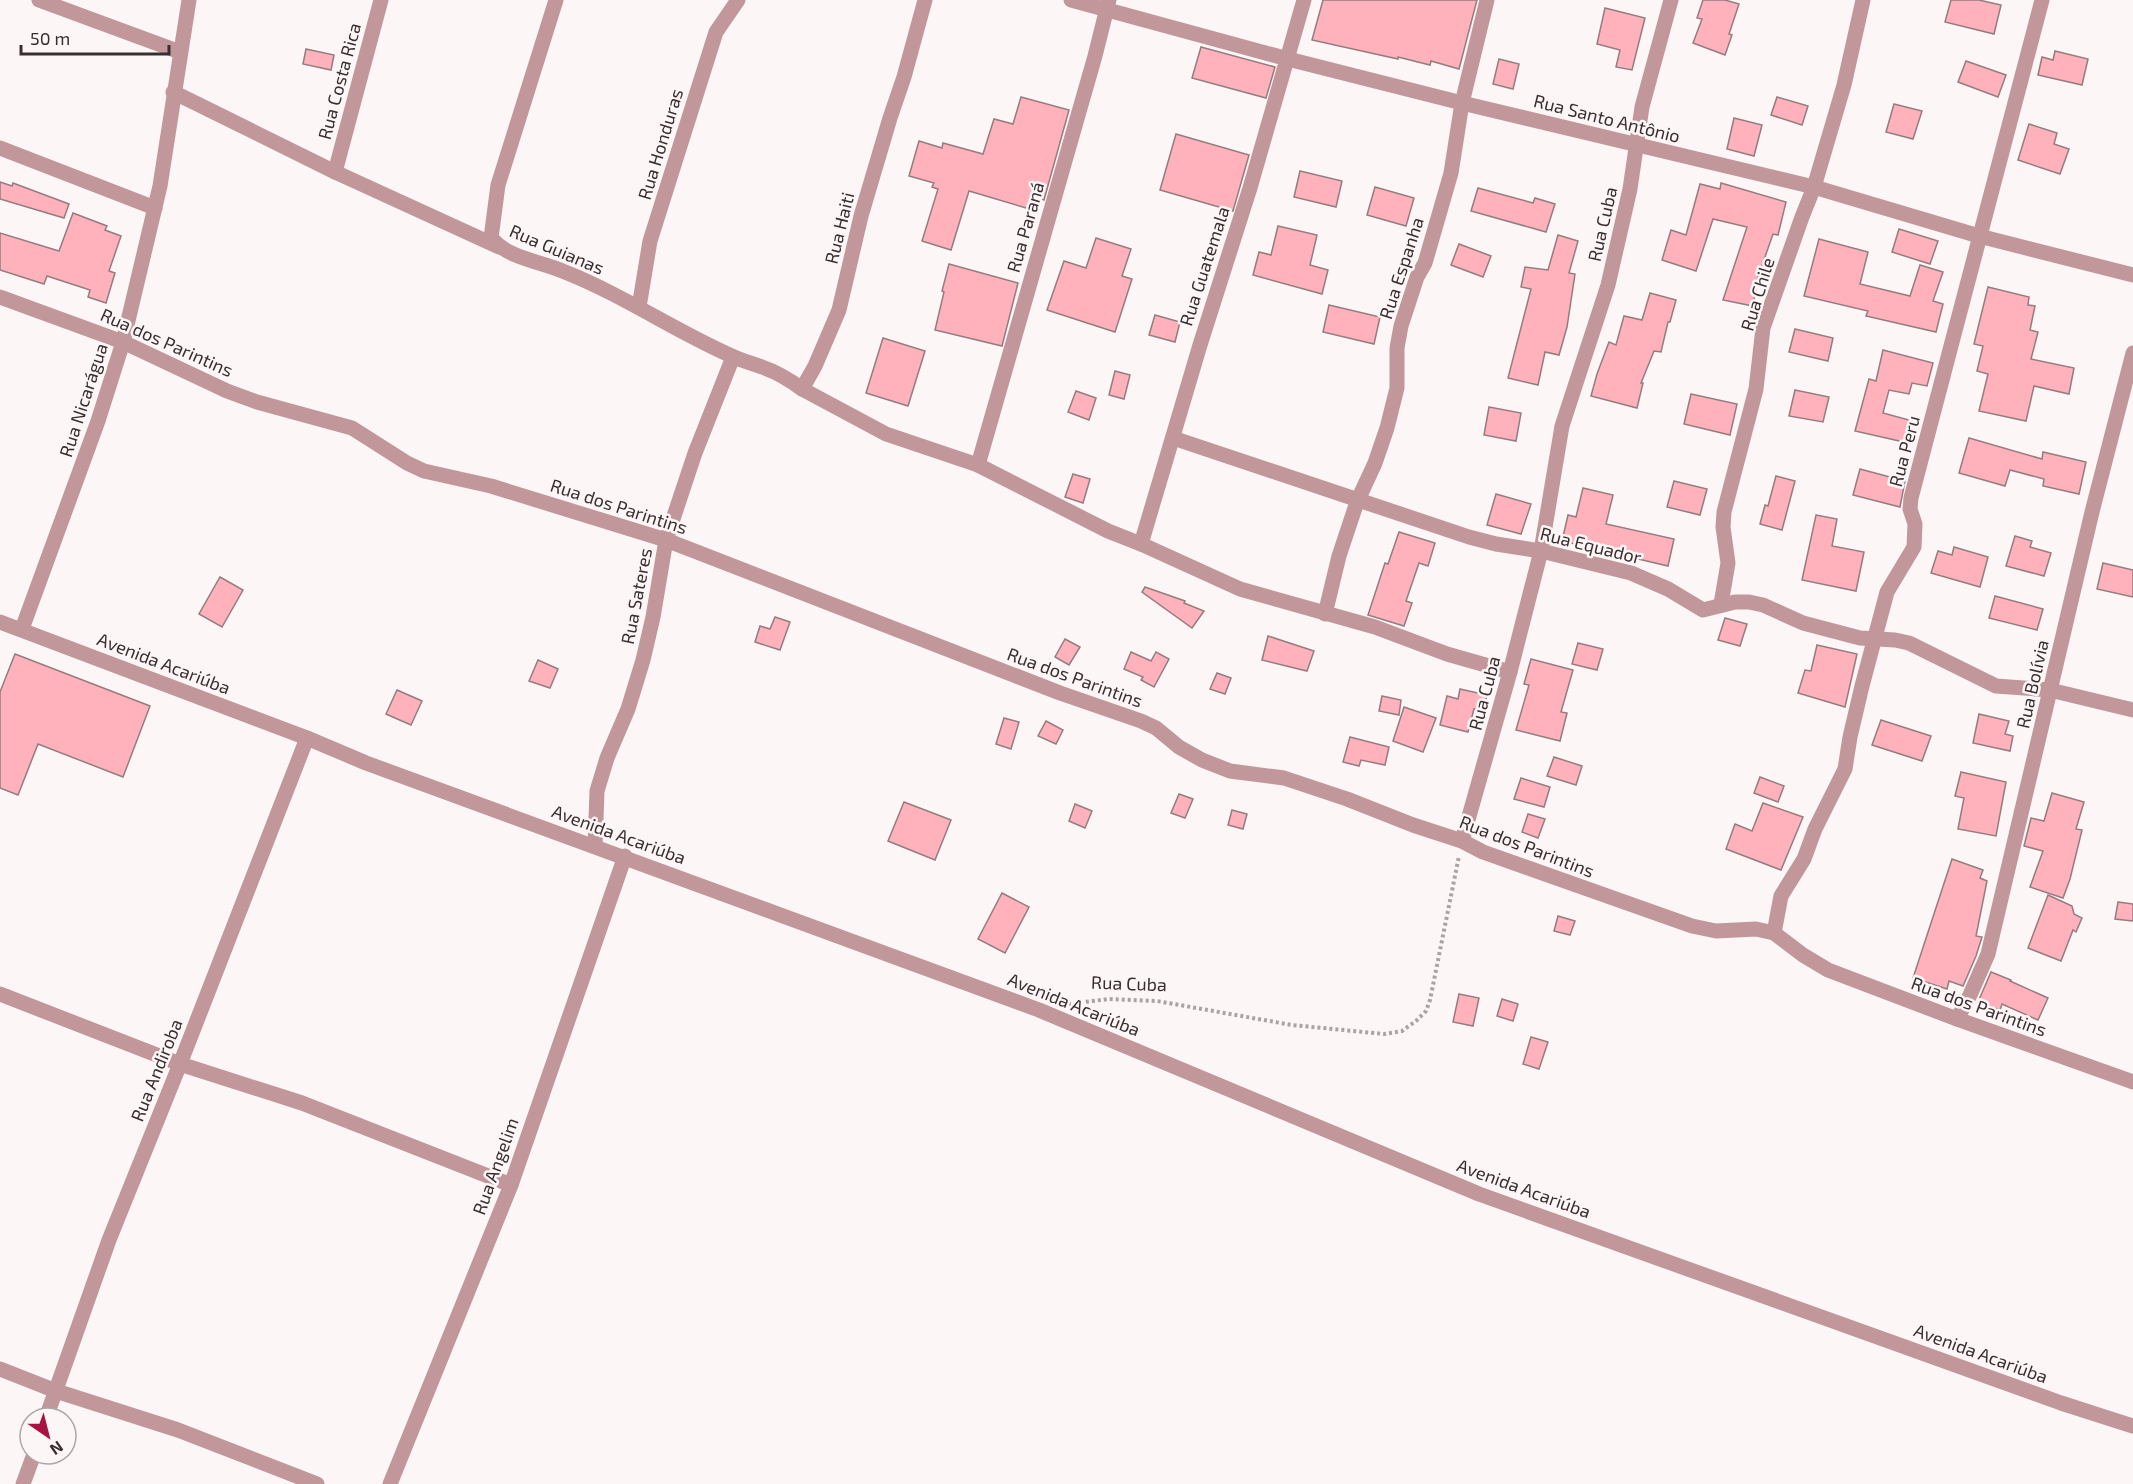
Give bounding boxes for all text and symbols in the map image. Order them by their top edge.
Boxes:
scale bar [21,18,170,56]
street label: Rua Costa Rica [313,20,365,142]
text: 50 m [30,27,70,49]
street label: Rua Honduras [633,86,687,202]
street label: Rua Santo Antônio [1531,89,1683,147]
street label: Rua Paraná [1002,179,1048,275]
street label: Rua Cuba [1583,185,1621,263]
street label: Rua Haiti [819,190,859,266]
street label: Rua Guatemala [1174,204,1234,328]
street label: Rua Espanha [1374,214,1428,322]
street label: Rua Guianas [506,219,608,279]
street label: Rua Chile [1735,255,1779,333]
street label: Rua dos Parintins [97,303,237,381]
street label: Rua Nicarágua [54,340,112,460]
street label: Rua Peru [1884,413,1924,489]
street label: Rua dos Parintins [548,474,690,538]
street label: Rua Equador [1538,522,1644,568]
street label: Rua Sateres [616,546,656,646]
street label: Avenida Acariúba [94,628,234,698]
street label: Rua Bolívia [2011,637,2053,731]
street label: Rua dos Parintins [1004,642,1146,712]
street label: Rua Cuba [1464,653,1504,733]
street label: Avenida Acariúba [549,800,689,868]
street label: Rua dos Parintins [1457,810,1597,882]
street label: Avenida Acariúba [1005,967,1143,1041]
street label: Rua Cuba [1091,971,1167,995]
street label: Rua dos Parintins [1908,971,2050,1041]
street label: Rua Andiroba [125,1016,187,1124]
street label: Rua Angelim [467,1114,523,1218]
street label: Avenida Acariúba [1454,1154,1594,1222]
street label: Avenida Acariúba [1911,1319,2051,1387]
north arrow [18,1406,78,1466]
text: N [47,1438,67,1460]

